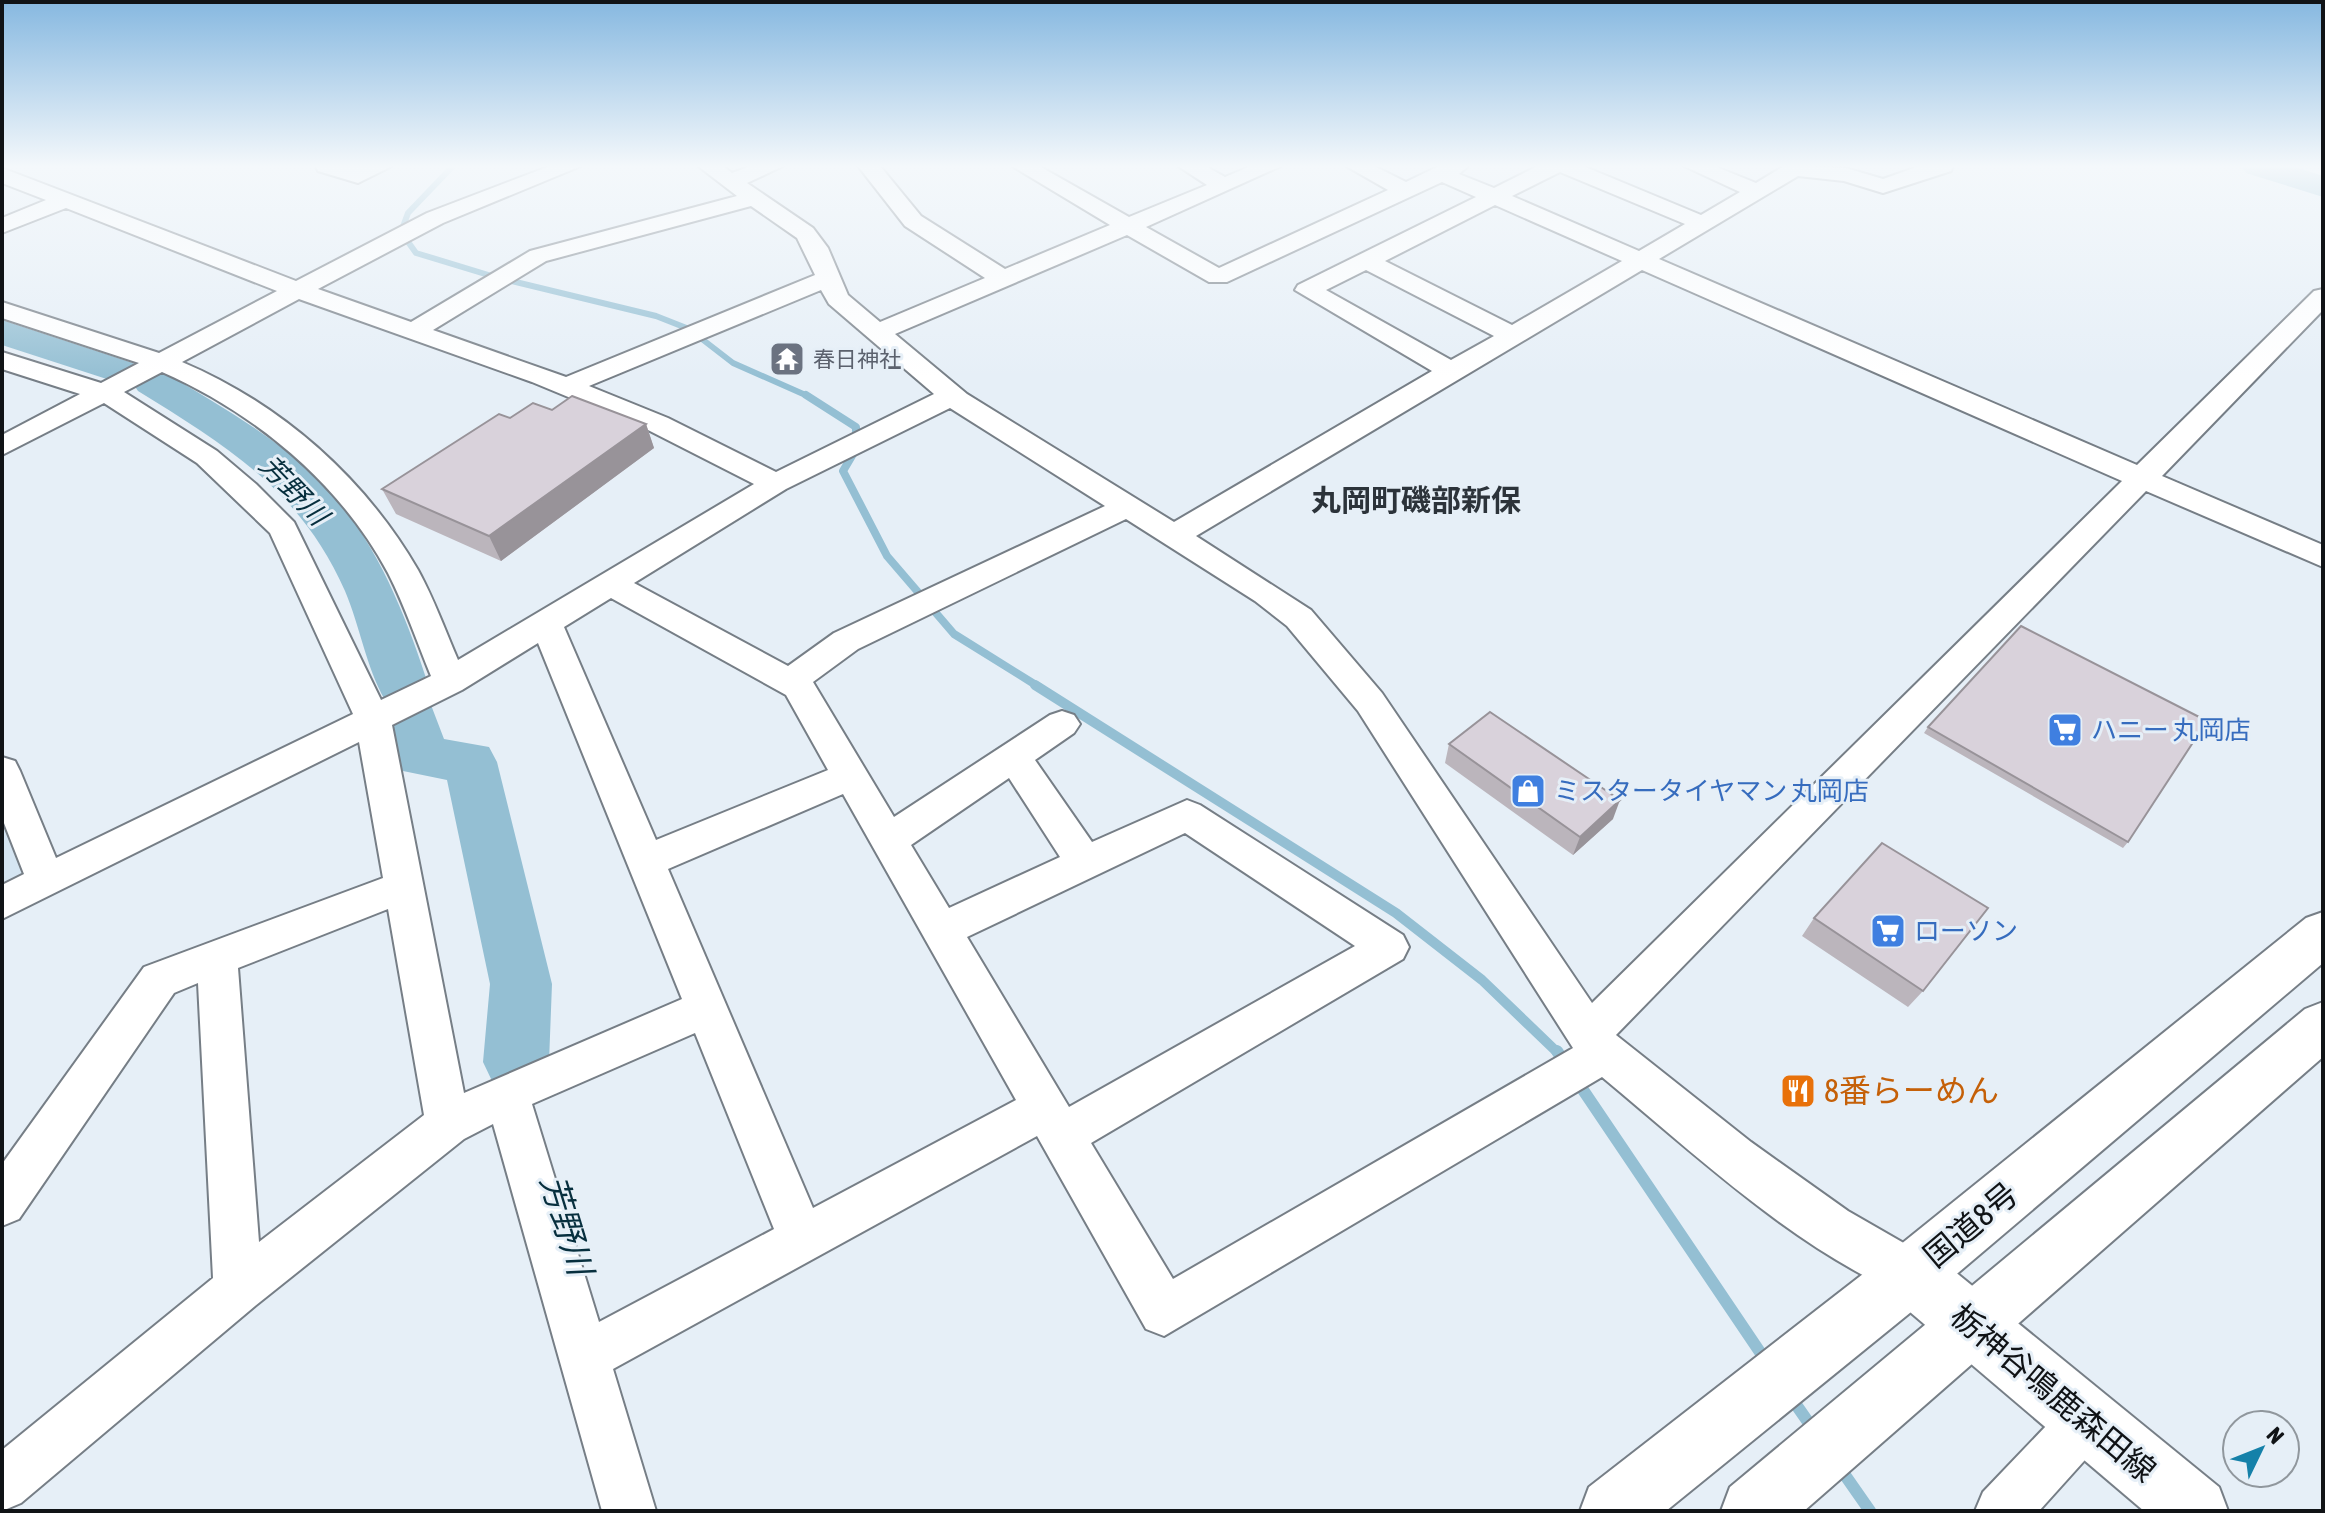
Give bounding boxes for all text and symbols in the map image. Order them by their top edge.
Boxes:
temple icon: 春日神社 [768,340,806,378]
place label: 春日神社 [813,346,901,372]
water label: 芳野川 [253,449,337,533]
district label: 丸岡町磯部新保 [1311,483,1521,517]
supermarket icon: ハニー 丸岡店 [2046,711,2084,749]
place label: ハニー 丸岡店 [2091,715,2251,745]
shop icon: ミスタータイヤマン 丸岡店 [1509,772,1547,810]
place label: ミスタータイヤマン 丸岡店 [1554,776,1869,806]
supermarket icon: ローソン [1869,912,1907,950]
place label: ローソン [1914,916,2018,946]
restaurant icon: 8番らーめん [1779,1072,1817,1110]
place label: 8番らーめん [1824,1072,1999,1109]
water label: 芳野川 [534,1170,602,1282]
street label: 国道8号 [1916,1175,2025,1274]
street label: 栃神谷鳴鹿森田線 [1943,1296,2163,1489]
north arrow [2221,1409,2301,1489]
text: N [2262,1422,2290,1449]

